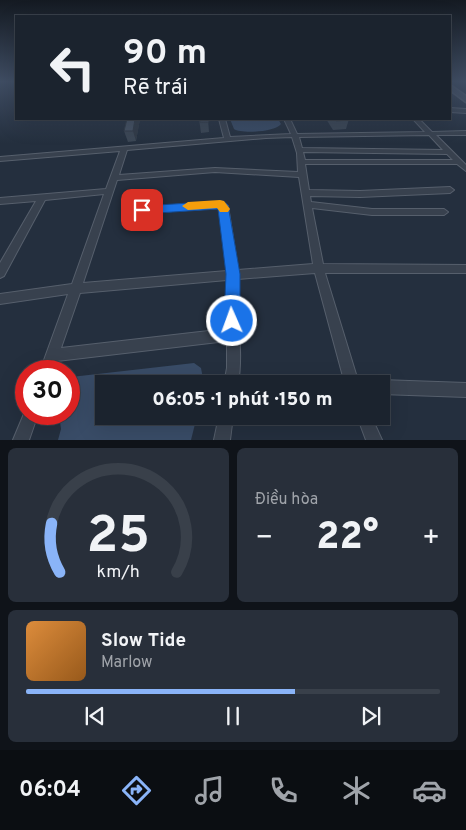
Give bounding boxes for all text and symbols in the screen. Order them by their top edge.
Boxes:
text: 90 m [123,32,207,76]
icon: left [40,35,105,100]
text: Rẽ trái [123,75,188,102]
pin [121,189,163,231]
icon: arrive [128,196,156,224]
position arrow [205,294,257,346]
speed limit sign: 30 [15,360,80,425]
text: 06:05 · 1 phút · 150 m [152,388,333,412]
text: Điều hòa [255,490,318,510]
text: 25 [87,505,150,571]
text: 22° [316,514,379,563]
text: − [255,521,273,557]
text: + [422,521,440,557]
text: km/h [97,561,140,584]
text: Slow Tide [101,629,186,653]
text: Marlow [101,653,153,673]
icon: previous [81,702,109,730]
icon: pause [219,702,247,730]
icon: next [357,702,385,730]
icon: directions [119,773,154,808]
icon: music [192,773,227,808]
icon: phone [266,773,301,808]
icon: climate [339,773,374,808]
icon: car [412,773,447,808]
text: 06:04 [19,777,81,804]

